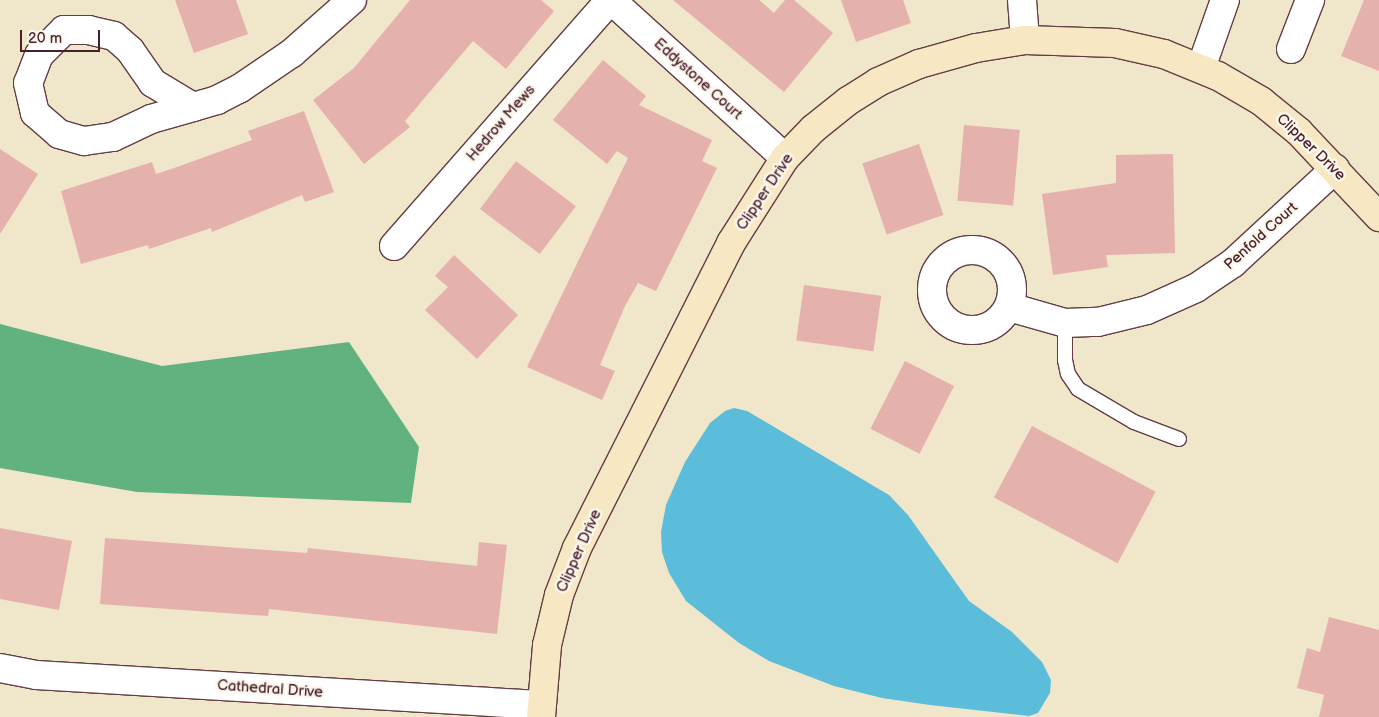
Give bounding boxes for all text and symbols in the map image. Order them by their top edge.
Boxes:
scale bar [22,20,102,52]
text: 20 m [28,29,62,48]
street label: Eddystone Court [650,35,746,123]
street label: Hedrow Mews [463,81,539,165]
street label: Clipper Drive [1273,110,1349,184]
street label: Clipper Drive [733,150,797,234]
street label: Penfold Court [1221,198,1301,274]
street label: Clipper Drive [553,507,605,595]
street label: Cathedral Drive [217,676,323,702]

